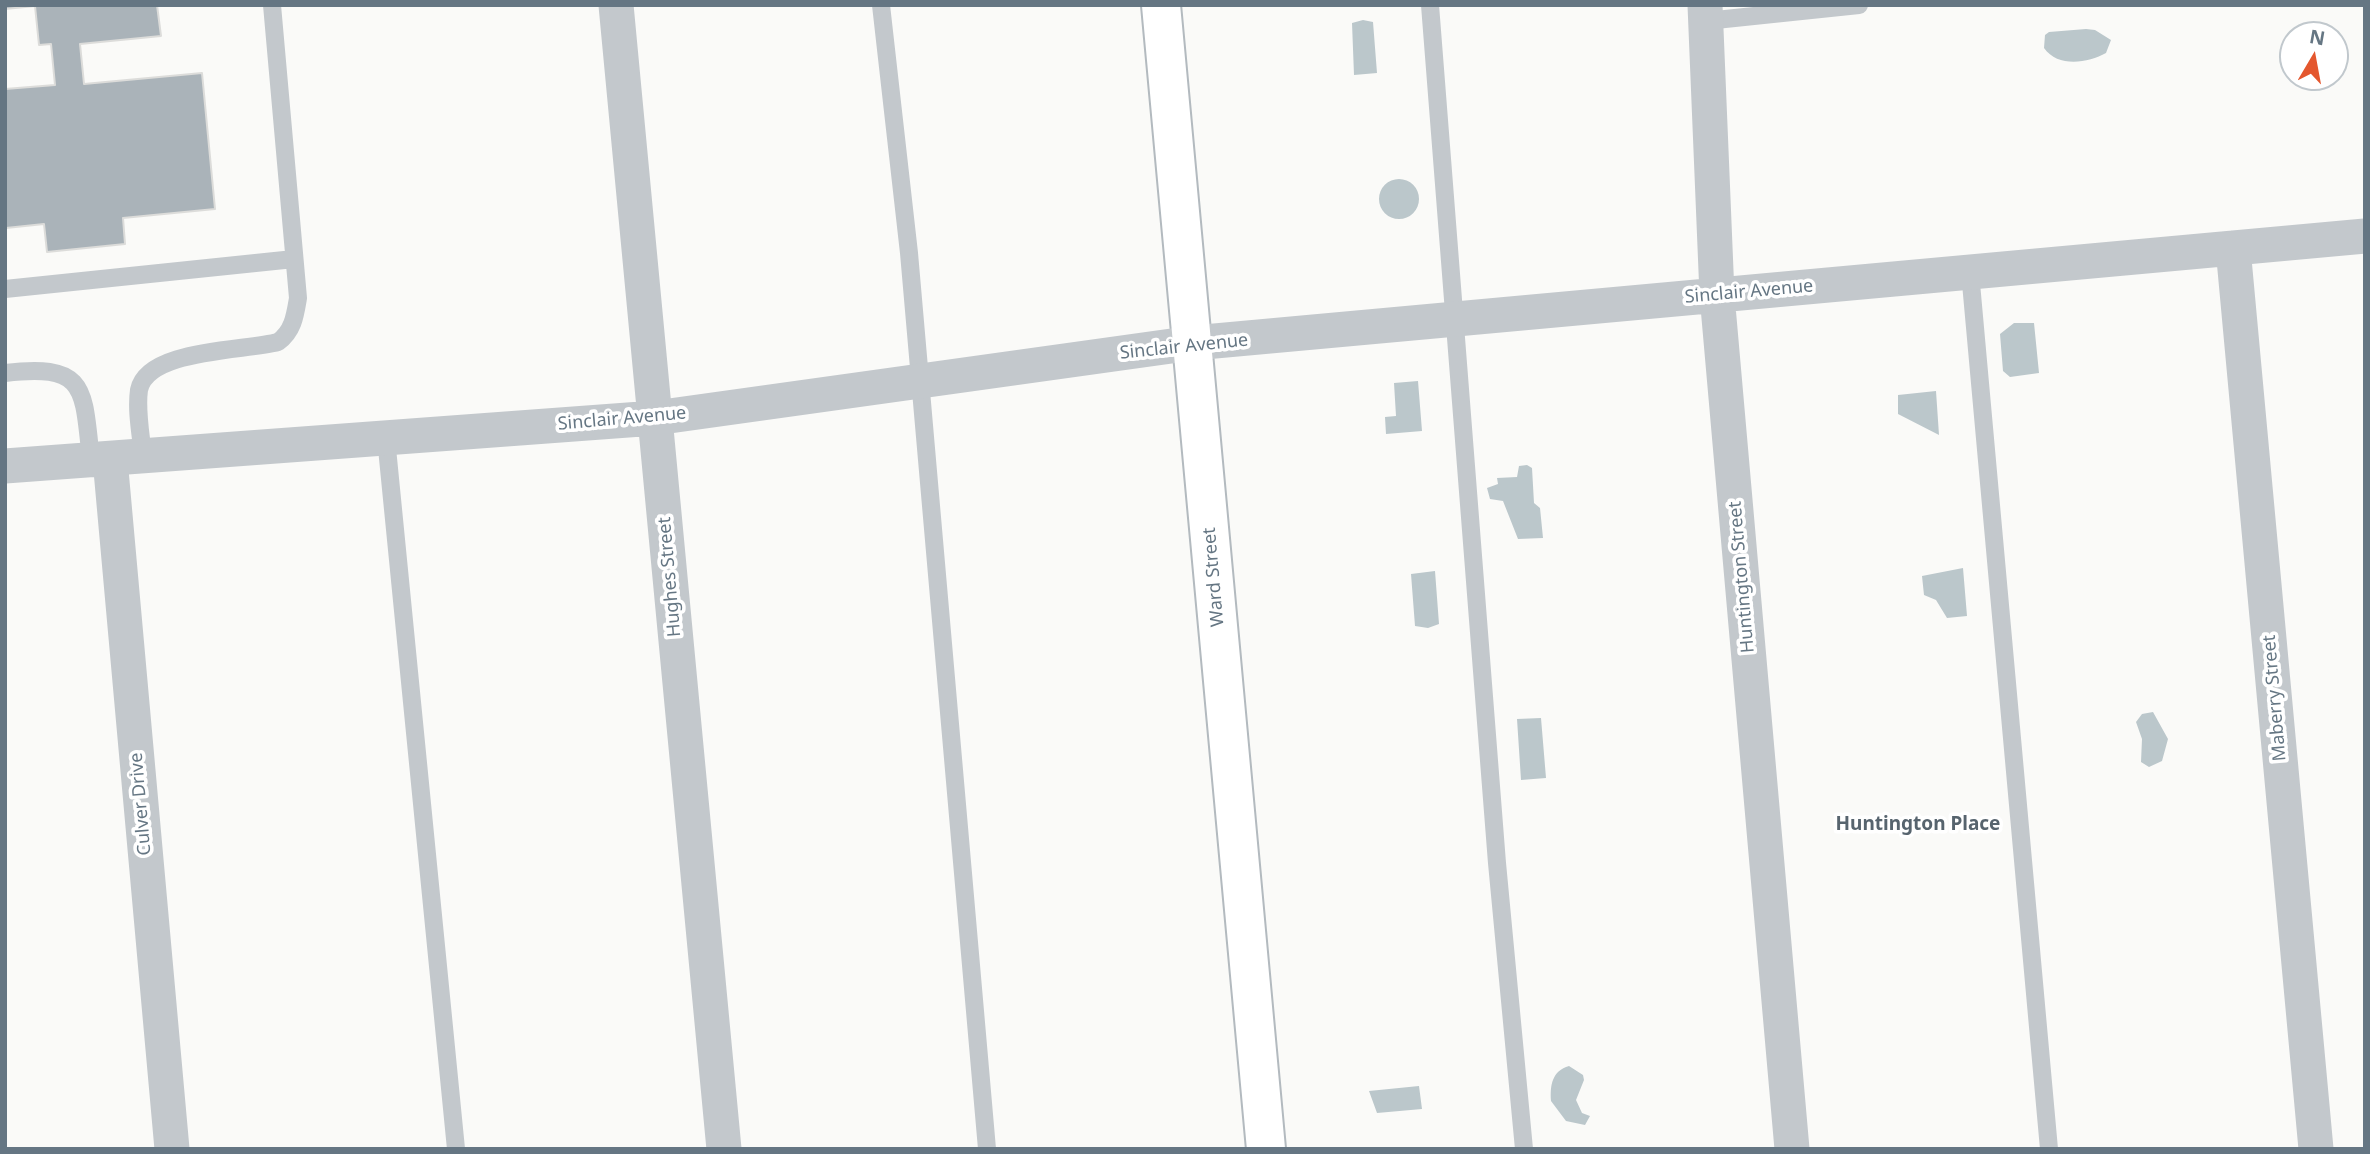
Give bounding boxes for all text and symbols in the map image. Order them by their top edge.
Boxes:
north arrow [2279,21,2349,91]
text: N [2307,23,2327,51]
street label: Sinclair Avenue [1684,276,1814,308]
street label: Sinclair Avenue [1119,330,1249,364]
street label: Sinclair Avenue [557,403,687,435]
street label: Huntington Street [1725,500,1759,654]
street label: Hughes Street [654,516,686,638]
street label: Ward Street [1199,526,1229,628]
street label: Maberry Street [2259,634,2291,762]
street label: Culver Drive [126,752,156,856]
district label: Huntington Place [1836,814,2000,836]

